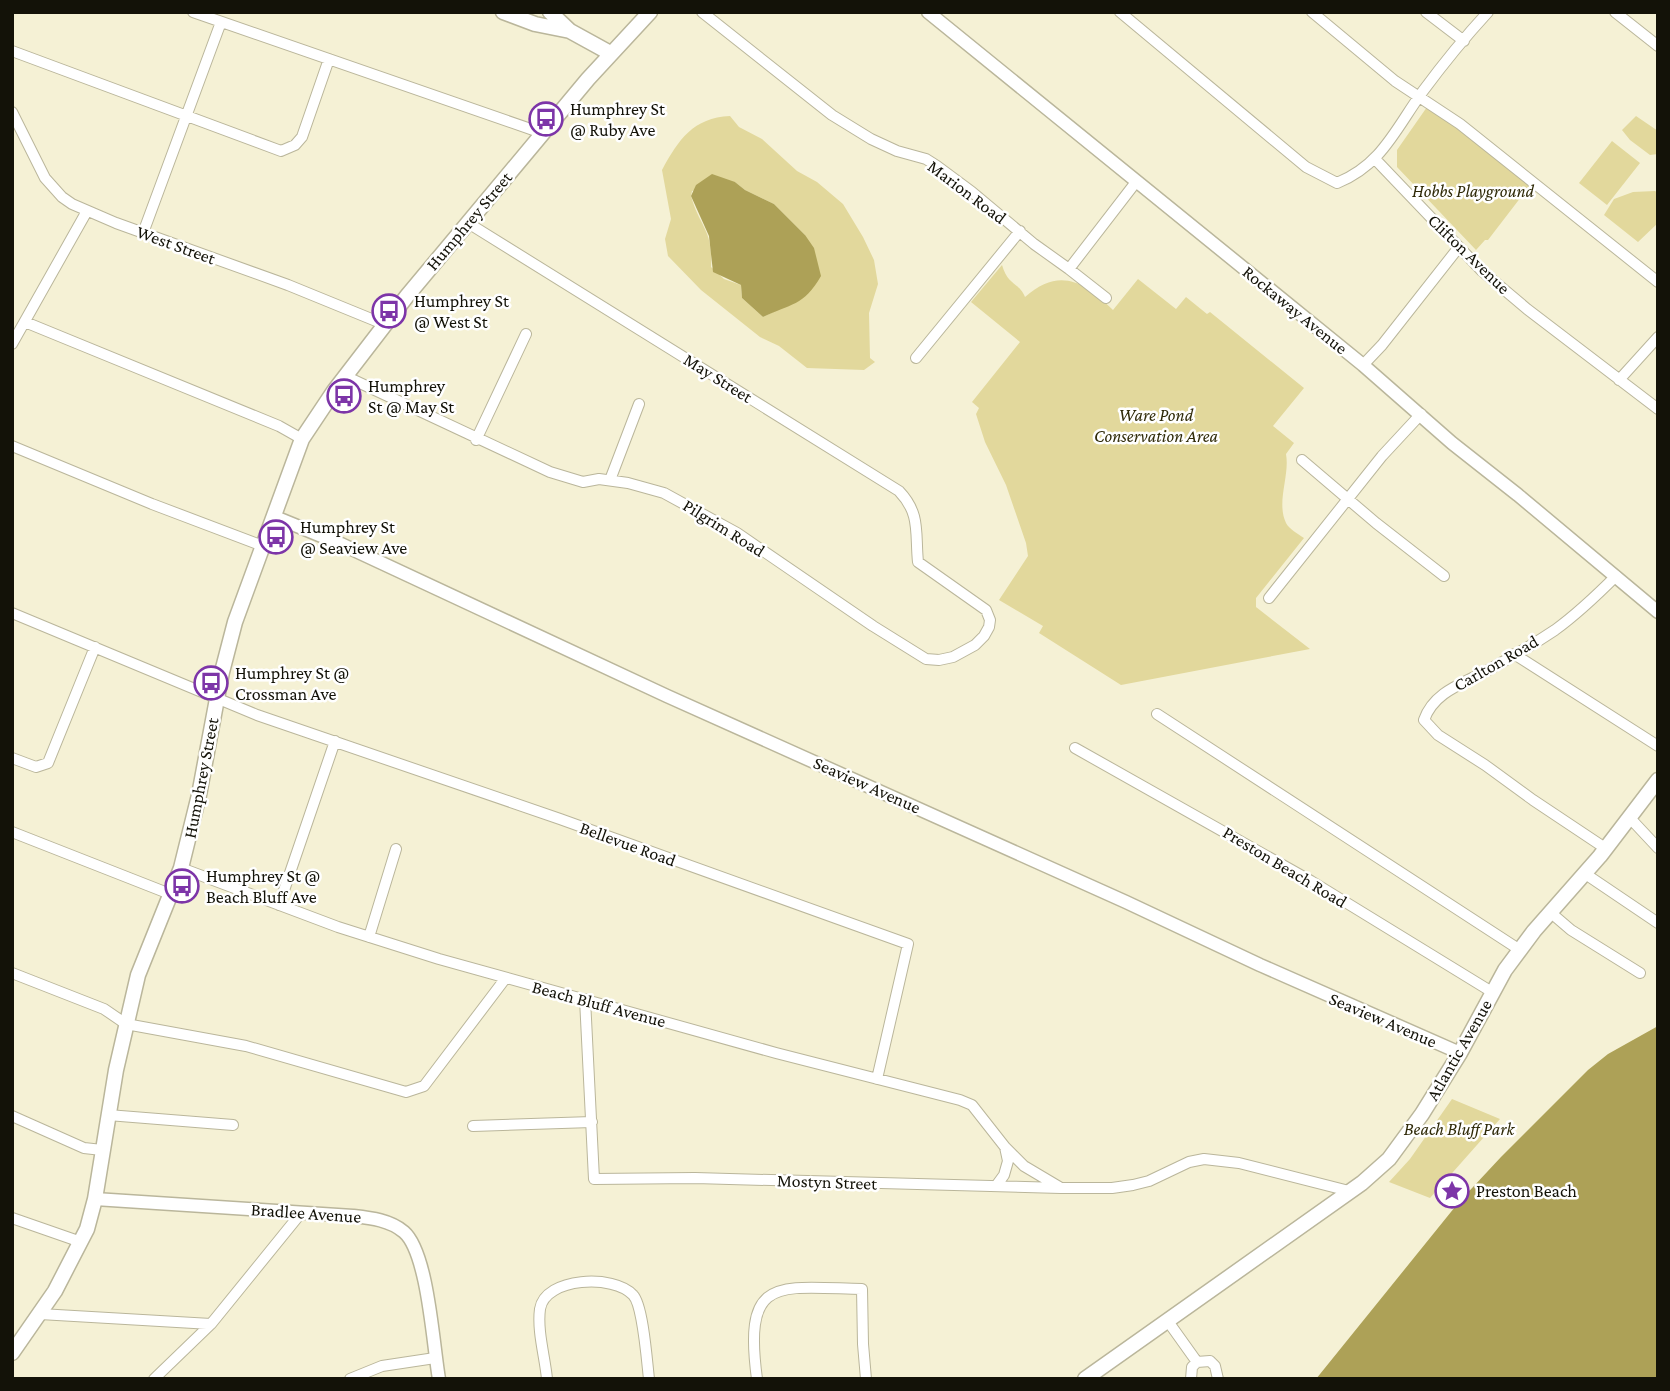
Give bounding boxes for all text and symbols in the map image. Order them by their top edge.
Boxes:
place label: Humphrey St @ Ruby Ave [570,99,666,140]
bus stop icon: Humphrey St @ Ruby Ave [527,100,565,138]
street label: Marion Road [924,156,1011,228]
street label: Humphrey Street [422,167,517,274]
park label: Hobbs Playground [1412,181,1535,201]
street label: Clifton Avenue [1424,210,1514,298]
street label: West Street [134,222,219,269]
street label: Rockaway Avenue [1239,262,1351,358]
place label: Humphrey St @ West St [414,291,510,332]
bus stop icon: Humphrey St @ West St [370,292,408,330]
street label: May Street [680,349,757,407]
place label: Humphrey St @ May St [368,376,455,417]
bus stop icon: Humphrey St @ May St [325,377,363,415]
park label: Ware Pond Conservation Area [1094,405,1219,446]
street label: Pilgrim Road [679,495,769,561]
place label: Humphrey St @ Seaview Ave [300,517,407,558]
bus stop icon: Humphrey St @ Seaview Ave [257,518,295,556]
street label: Carlton Road [1450,631,1542,695]
place label: Humphrey St @ Crossman Ave [235,663,349,704]
bus stop icon: Humphrey St @ Crossman Ave [192,664,230,702]
street label: Humphrey Street [179,715,223,840]
street label: Seaview Avenue [810,752,924,818]
street label: Bellevue Road [577,817,679,871]
street label: Preston Beach Road [1219,822,1351,912]
place label: Humphrey St @ Beach Bluff Ave [206,866,320,907]
bus stop icon: Humphrey St @ Beach Bluff Ave [163,867,201,905]
street label: Beach Bluff Avenue [530,977,668,1031]
street label: Seaview Avenue [1326,988,1440,1052]
street label: Atlantic Avenue [1422,996,1496,1104]
park label: Beach Bluff Park [1404,1119,1515,1139]
street label: Mostyn Street [777,1170,879,1194]
place icon: Preston Beach [1433,1172,1471,1210]
place label: Preston Beach [1476,1181,1577,1201]
street label: Bradlee Avenue [250,1199,362,1227]

